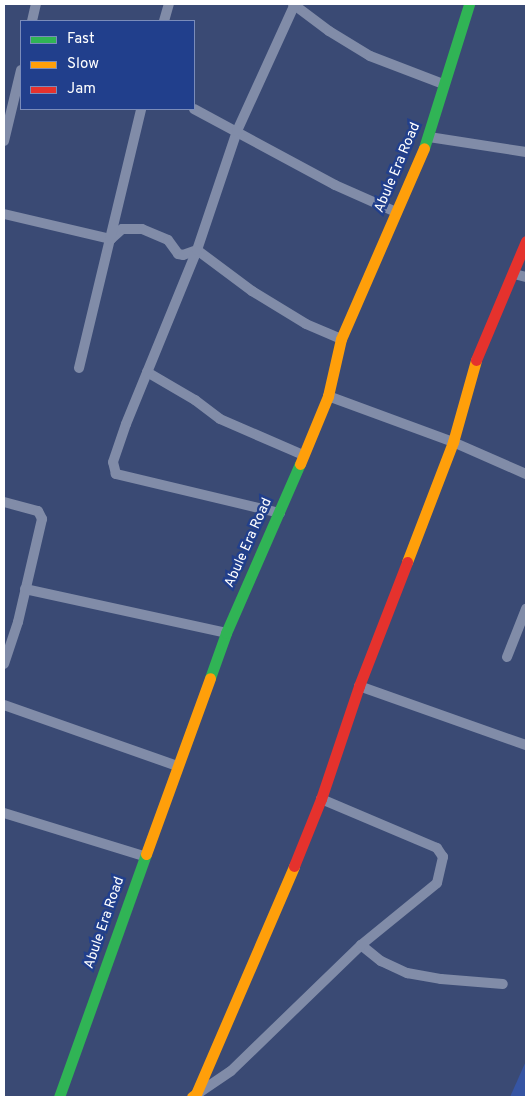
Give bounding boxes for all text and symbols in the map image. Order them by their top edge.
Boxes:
legend [20,20,195,110]
text: Fast [67,30,95,49]
text: Slow [67,55,99,74]
text: Jam [67,80,96,99]
street label: Abule Era Road [371,120,425,216]
street label: Abule Era Road [222,496,276,590]
street label: Abule Era Road [81,875,129,971]

